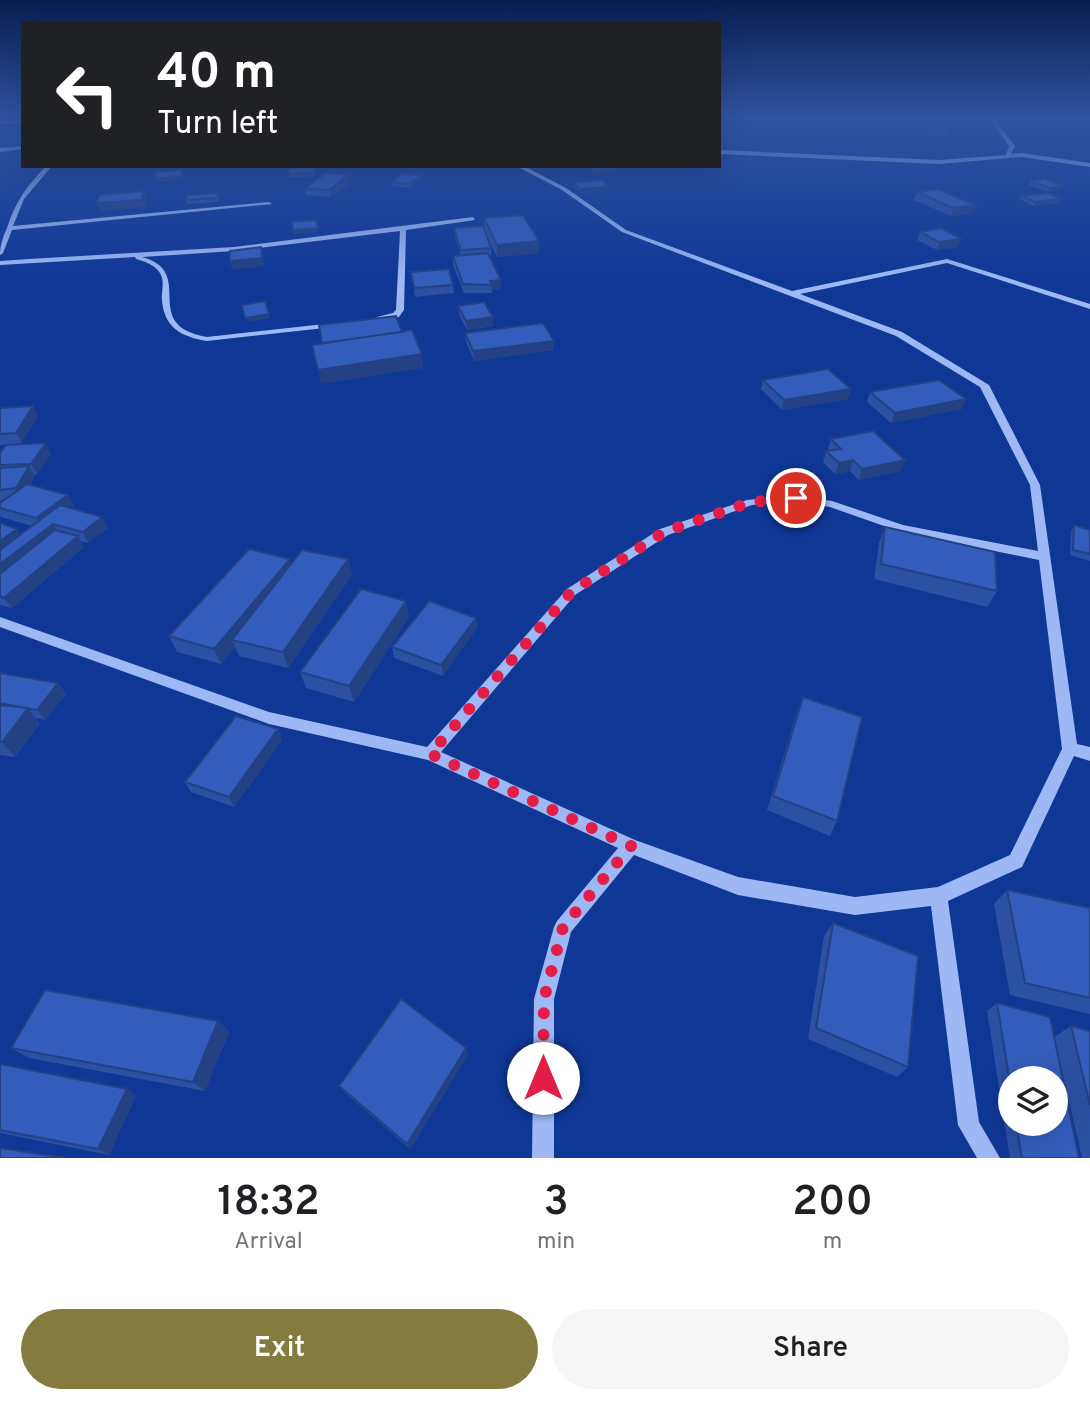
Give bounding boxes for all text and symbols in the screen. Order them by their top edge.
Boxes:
text: 40 m [157,44,276,106]
icon: left [42,49,133,140]
text: Turn left [157,105,278,145]
pin [766,468,826,528]
icon: arrive [777,479,815,517]
position arrow [506,1041,580,1115]
map controls [998,1066,1068,1136]
button: layers [998,1066,1068,1136]
text: 18:32 [217,1177,320,1230]
text: 3 [543,1177,569,1230]
text: 200 [792,1177,873,1230]
text: Arrival [234,1228,303,1257]
text: min [537,1228,575,1257]
text: m [823,1228,842,1257]
button: Exit [21,1309,538,1389]
button: Share [552,1309,1069,1389]

